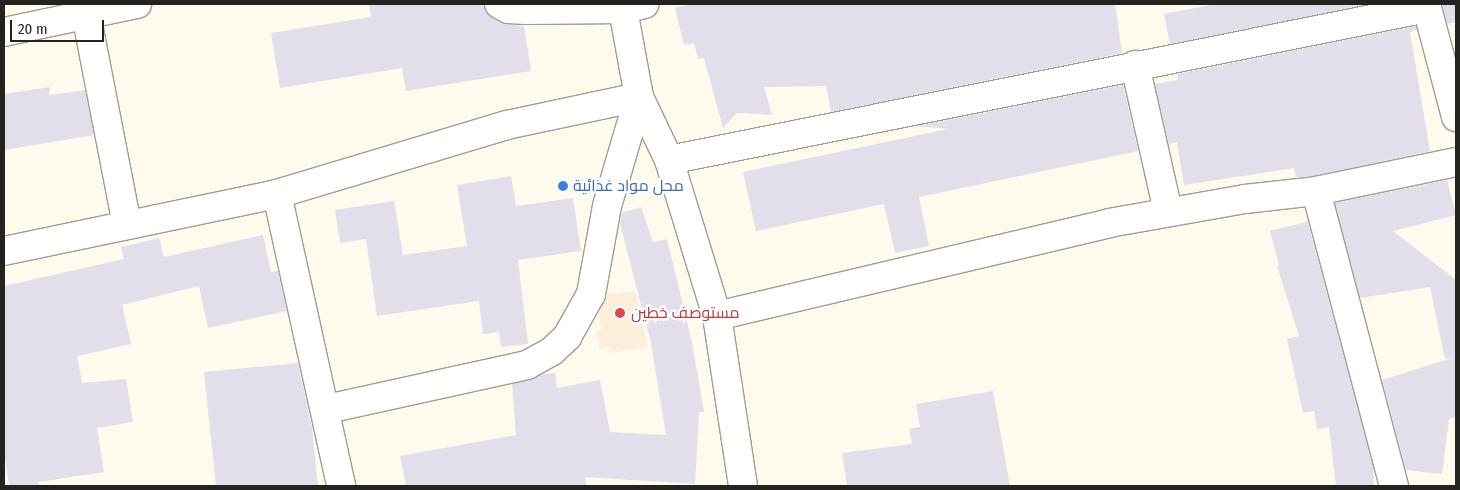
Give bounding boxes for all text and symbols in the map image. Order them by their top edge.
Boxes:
scale bar [12,10,106,42]
text: 20 m [18,20,48,38]
place label: محل مواد غذائية [573,176,684,196]
marker: محل مواد غذائية [557,180,569,192]
place label: مستوصف خطين [631,303,739,323]
marker: مستوصف خطين [613,306,627,320]

